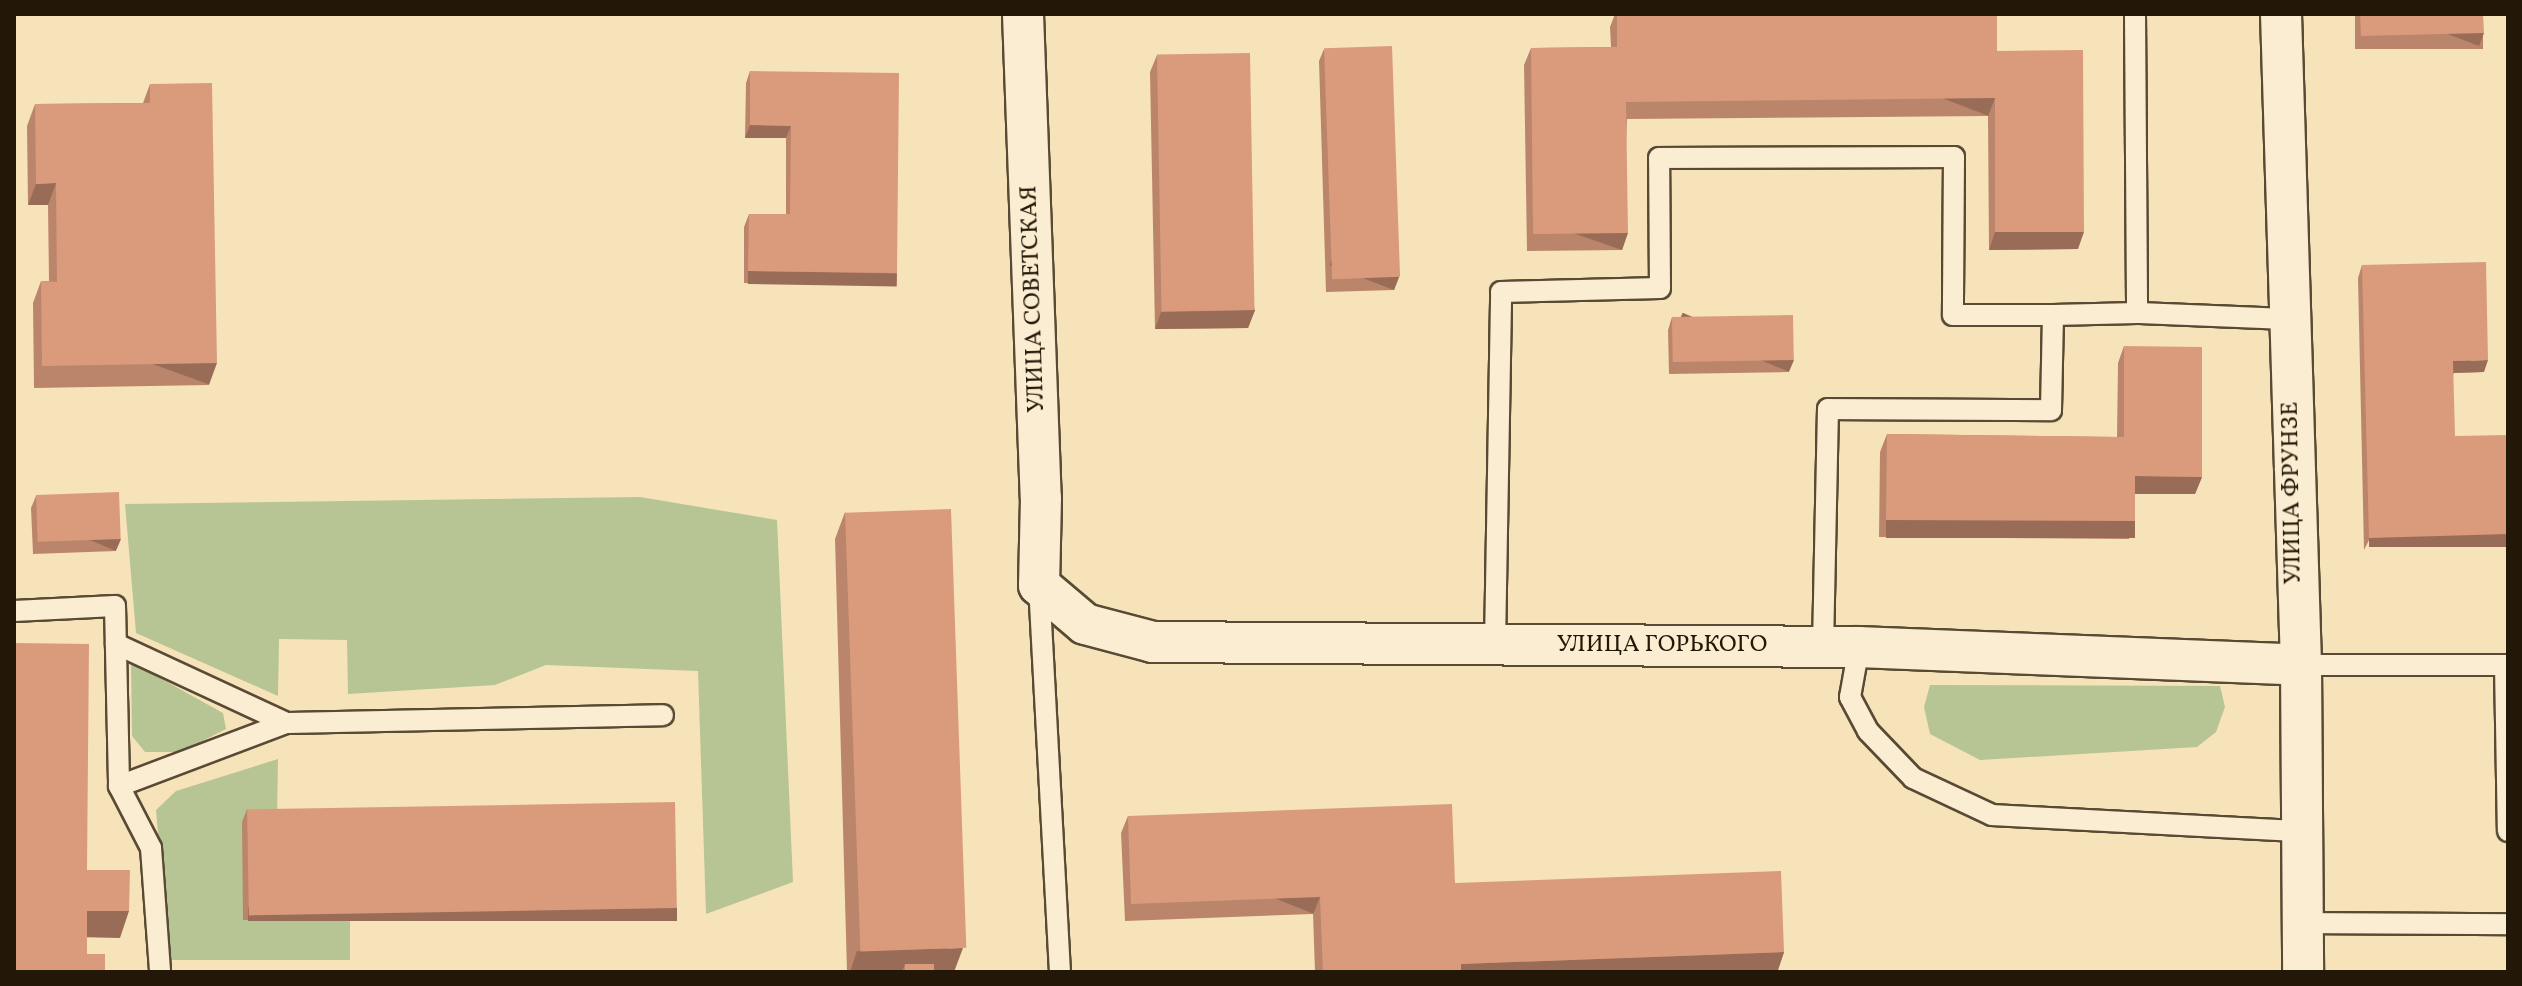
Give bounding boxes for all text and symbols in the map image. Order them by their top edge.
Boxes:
street label: УЛИЦА СОВЕТСКАЯ [1016,185,1052,413]
street label: УЛИЦА ФРУНЗЕ [2277,401,2309,585]
street label: УЛИЦА ГОРЬКОГО [1557,632,1767,660]

